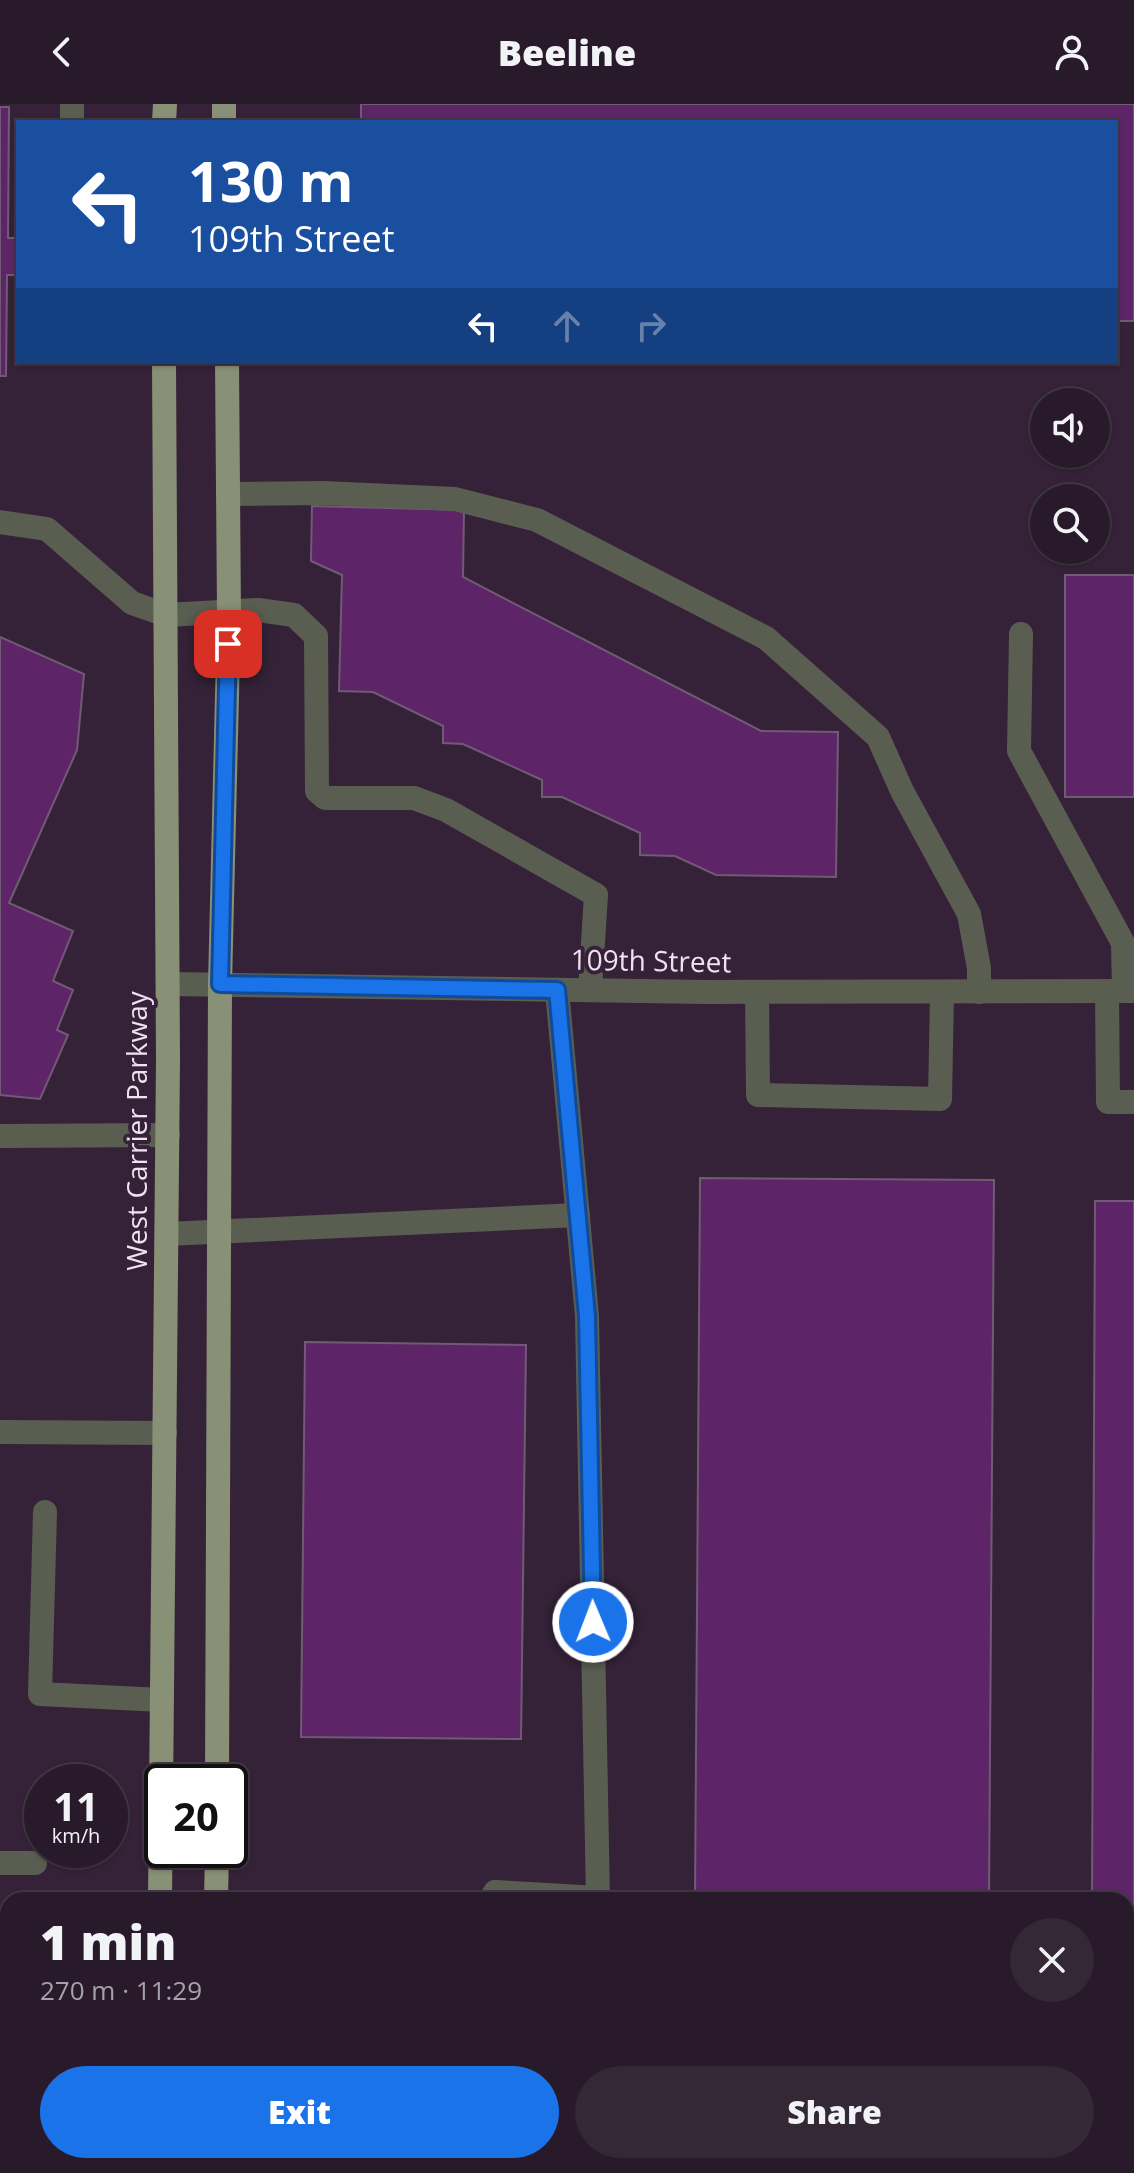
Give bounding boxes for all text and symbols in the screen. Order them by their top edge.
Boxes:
text: Beeline [498,28,636,77]
icon: back [40,30,84,74]
icon: person [1050,30,1094,74]
text: 130 m [188,142,354,218]
icon: left [56,152,160,256]
text: 109th Street [188,214,395,263]
icon: left [461,304,505,348]
icon: ahead [545,304,589,348]
icon: right [629,304,673,348]
map controls [1030,388,1110,564]
button: sound [1030,388,1110,468]
button: search [1030,484,1110,564]
pin [194,610,262,678]
icon: arrive [206,622,250,666]
street label: 109th Street [570,940,732,980]
street label: West Carrier Parkway [117,990,155,1271]
position arrow [551,1580,635,1664]
speed limit sign: 20 [144,1764,248,1868]
text: 11 [53,1778,99,1833]
text: km/h [52,1822,100,1849]
text: 1 min [40,1909,176,1974]
button: close [1010,1918,1094,2002]
text: 270 m · 11:29 [40,1972,202,2008]
button: Exit [40,2066,559,2158]
button: Share [575,2066,1094,2158]

